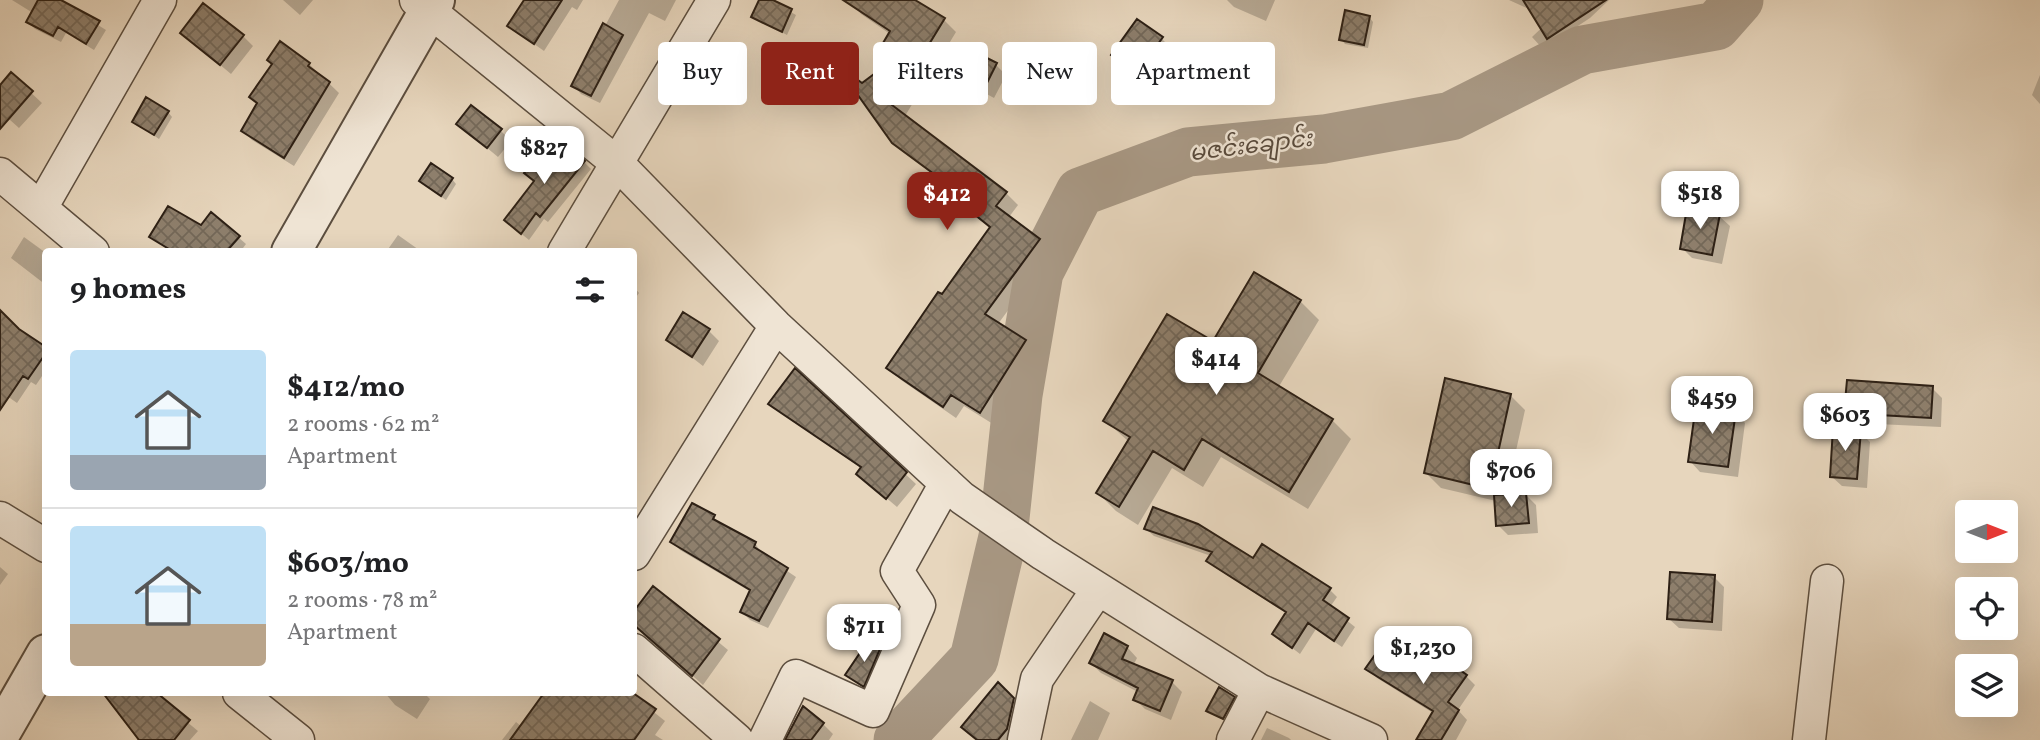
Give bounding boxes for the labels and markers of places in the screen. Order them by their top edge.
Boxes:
pin: $827 [503,127,585,186]
pin: $518 [1659,172,1741,231]
pin: $412 [906,173,988,232]
pin: $414 [1175,338,1257,397]
pin: $459 [1671,376,1753,436]
pin: $603 [1804,393,1886,453]
pin: $706 [1470,449,1552,509]
pin: $711 [823,604,905,664]
pin: $1,230 [1366,626,1480,686]

